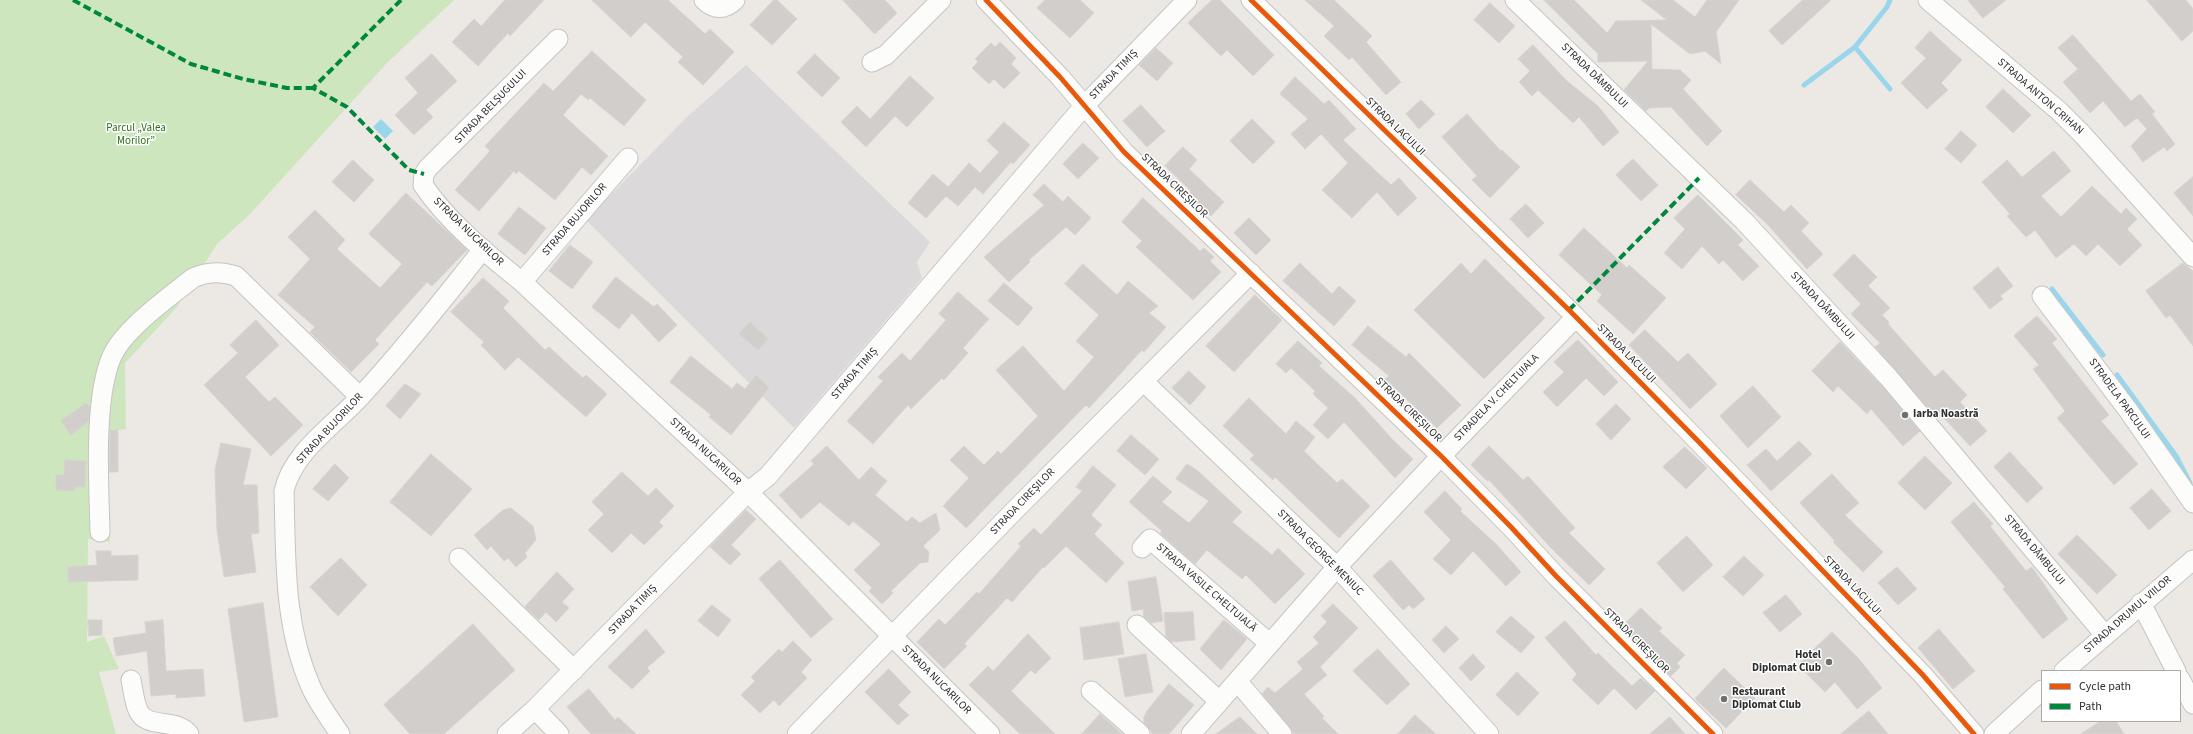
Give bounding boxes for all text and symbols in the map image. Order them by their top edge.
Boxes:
street label: STRADA DÂMBULUI [1558,41,1630,111]
street label: STRADA TIMIȘ [1087,47,1141,103]
street label: STRADA ANTON CRIHAN [1994,56,2086,138]
street label: STRADA BELȘUGULUI [452,67,530,147]
street label: STRADA LACULUI [1362,95,1428,159]
park label: Parcul „Valea Morilor” [106,122,166,148]
street label: STRADA CIREȘILOR [1138,151,1210,221]
street label: STRADA BUJORILOR [540,181,610,259]
street label: STRADA NUCARILOR [430,195,506,269]
street label: STRADA DÂMBULUI [1787,269,1857,343]
street label: STRADA LACULUI [1594,322,1658,386]
street label: STRADA TIMIȘ [829,345,881,403]
street label: STRADELA V. CHELTUIALA [1452,352,1542,444]
street label: STRADELA PARCULUI [2085,356,2153,442]
street label: STRADA CIREȘILOR [1372,375,1444,445]
street label: STRADA BUJORILOR [294,391,366,467]
place label: Iarba Noastră [1913,408,1978,422]
marker: Iarba Noastră [1900,410,1910,420]
street label: STRADA NUCARILOR [667,416,743,488]
street label: STRADA CIREȘILOR [988,466,1058,538]
street label: STRADA GEORGE MENIUC [1274,507,1366,599]
street label: STRADA DÂMBULUI [2001,512,2067,588]
street label: STRADA VASILE CHELTUIALĂ [1153,541,1259,635]
street label: STRADA LACULUI [1820,553,1884,619]
street label: STRADA DRUMUL VIILOR [2082,573,2174,657]
street label: STRADA TIMIȘ [606,582,660,638]
street label: STRADA CIREȘILOR [1601,606,1671,676]
street label: STRADA NUCARILOR [899,643,973,717]
place label: Hotel Diplomat Club [1752,649,1821,675]
marker: Hotel Diplomat Club [1824,657,1834,667]
legend [2041,670,2181,722]
text: Cycle path [2079,678,2131,695]
place label: Restaurant Diplomat Club [1732,686,1801,712]
marker: Restaurant Diplomat Club [1719,694,1729,704]
text: Path [2079,698,2102,715]

